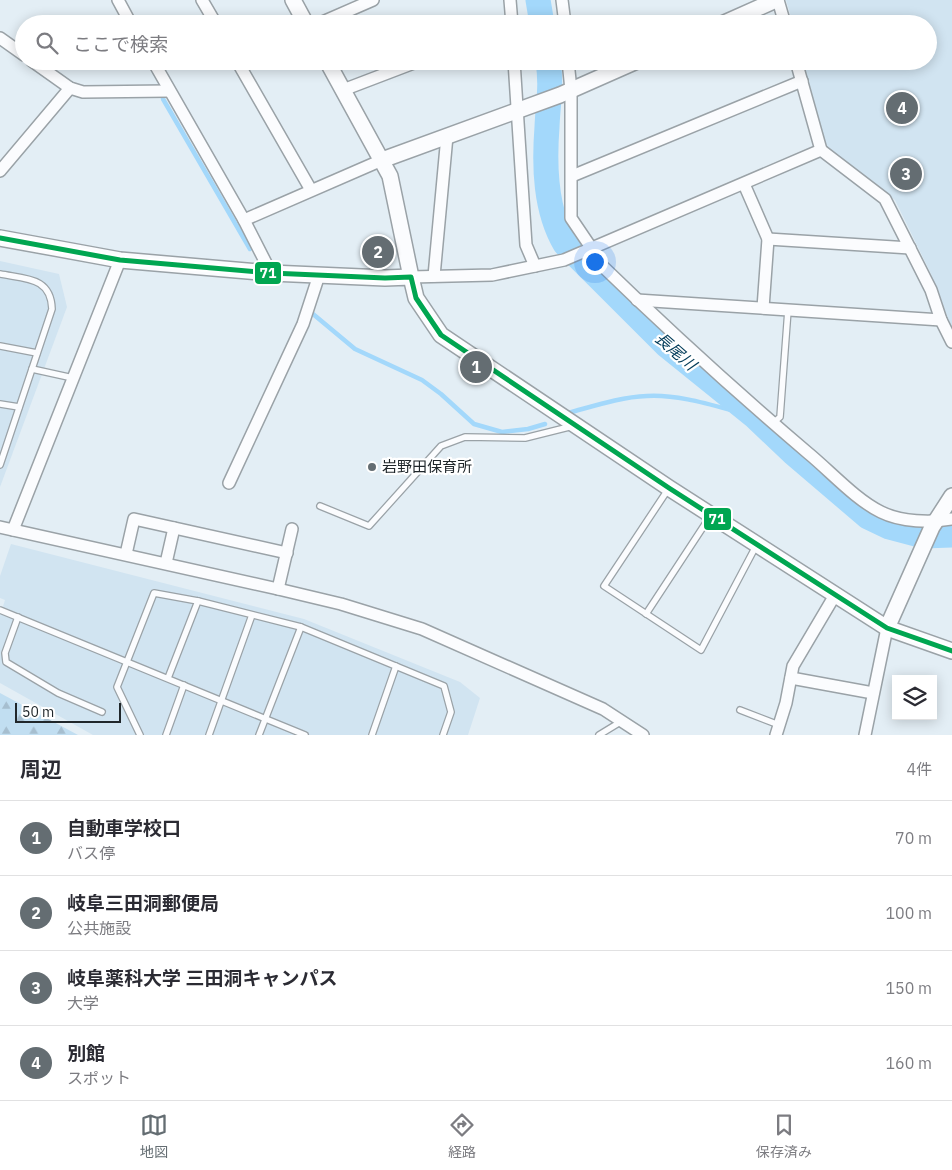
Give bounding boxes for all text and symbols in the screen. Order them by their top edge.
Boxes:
search box [15,15,937,70]
icon: search [33,29,61,57]
text: ここで検索 [73,32,168,56]
pin: 4 [886,89,918,127]
pin: 3 [890,155,922,193]
pin: 2 [362,233,394,271]
your location [582,249,608,275]
line badge: 71 [254,261,282,285]
text: 71 [260,264,277,282]
water label: 長尾川 [651,328,702,376]
pin: 1 [460,348,492,386]
place label: 岩野田保育所 [382,457,472,476]
marker: 岩野田保育所 [366,461,378,473]
line badge: 71 [703,507,732,531]
text: 71 [709,510,726,528]
map controls [892,675,937,720]
button: layers [892,675,937,720]
scale bar [15,700,121,723]
text: 50 m [22,703,54,721]
text: 周辺 [20,755,62,783]
text: 4件 [906,759,932,779]
text: 自動車学校口 [67,816,181,840]
text: 1 [31,828,41,848]
text: 70 m [895,828,932,848]
text: バス停 [67,843,115,863]
text: 岐阜三田洞郵便局 [67,891,219,915]
text: 2 [31,903,41,923]
text: 100 m [885,903,932,923]
text: 公共施設 [67,918,131,938]
text: 岐阜薬科大学 三田洞キャンパス [67,966,338,990]
text: 3 [31,978,41,998]
text: 150 m [885,978,932,998]
text: 大学 [67,993,99,1013]
text: 別館 [67,1041,105,1065]
text: 4 [31,1053,41,1073]
text: 160 m [885,1053,932,1073]
text: スポット [67,1068,131,1088]
tab: 地図 [140,1111,168,1161]
tab: 経路 [448,1111,476,1161]
tab: 保存済み [756,1111,812,1161]

